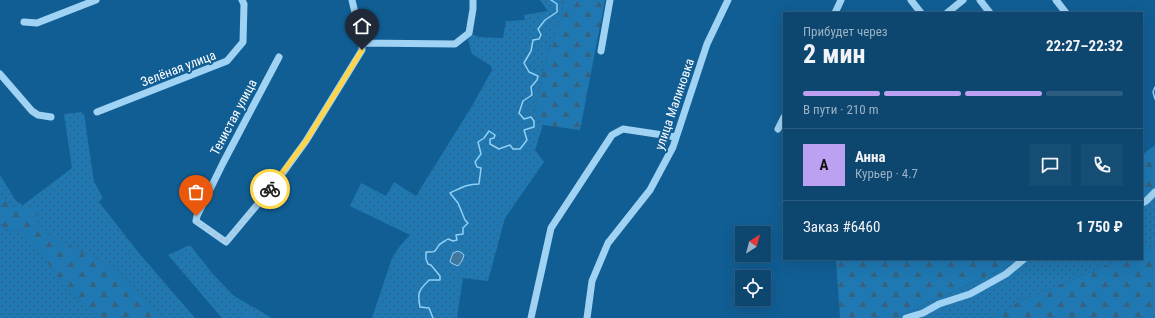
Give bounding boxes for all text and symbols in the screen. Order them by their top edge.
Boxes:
pin [345,9,379,50]
icon: home [351,15,373,37]
text: Прибудет через [803,24,888,39]
text: 22:27–22:32 [1046,37,1123,55]
text: 2 мин [803,39,865,69]
street label: Зелёная улица [139,47,218,90]
street label: улица Малиновка [652,56,697,152]
street label: Тенистая улица [207,77,260,158]
text: В пути · 210 m [803,102,878,117]
button: chat [1029,144,1071,186]
button: phone [1081,144,1123,186]
text: Анна [855,148,886,166]
text: А [820,156,828,174]
text: Курьер · 4.7 [855,166,918,181]
courier [250,169,290,209]
pin [179,175,213,216]
icon: bike [259,178,281,200]
icon: bag [185,181,207,203]
text: Заказ #6460 [803,218,880,236]
text: 1 750 ₽ [1076,218,1123,236]
north arrow [735,226,771,262]
map controls [735,226,771,306]
button: locate [735,270,771,306]

